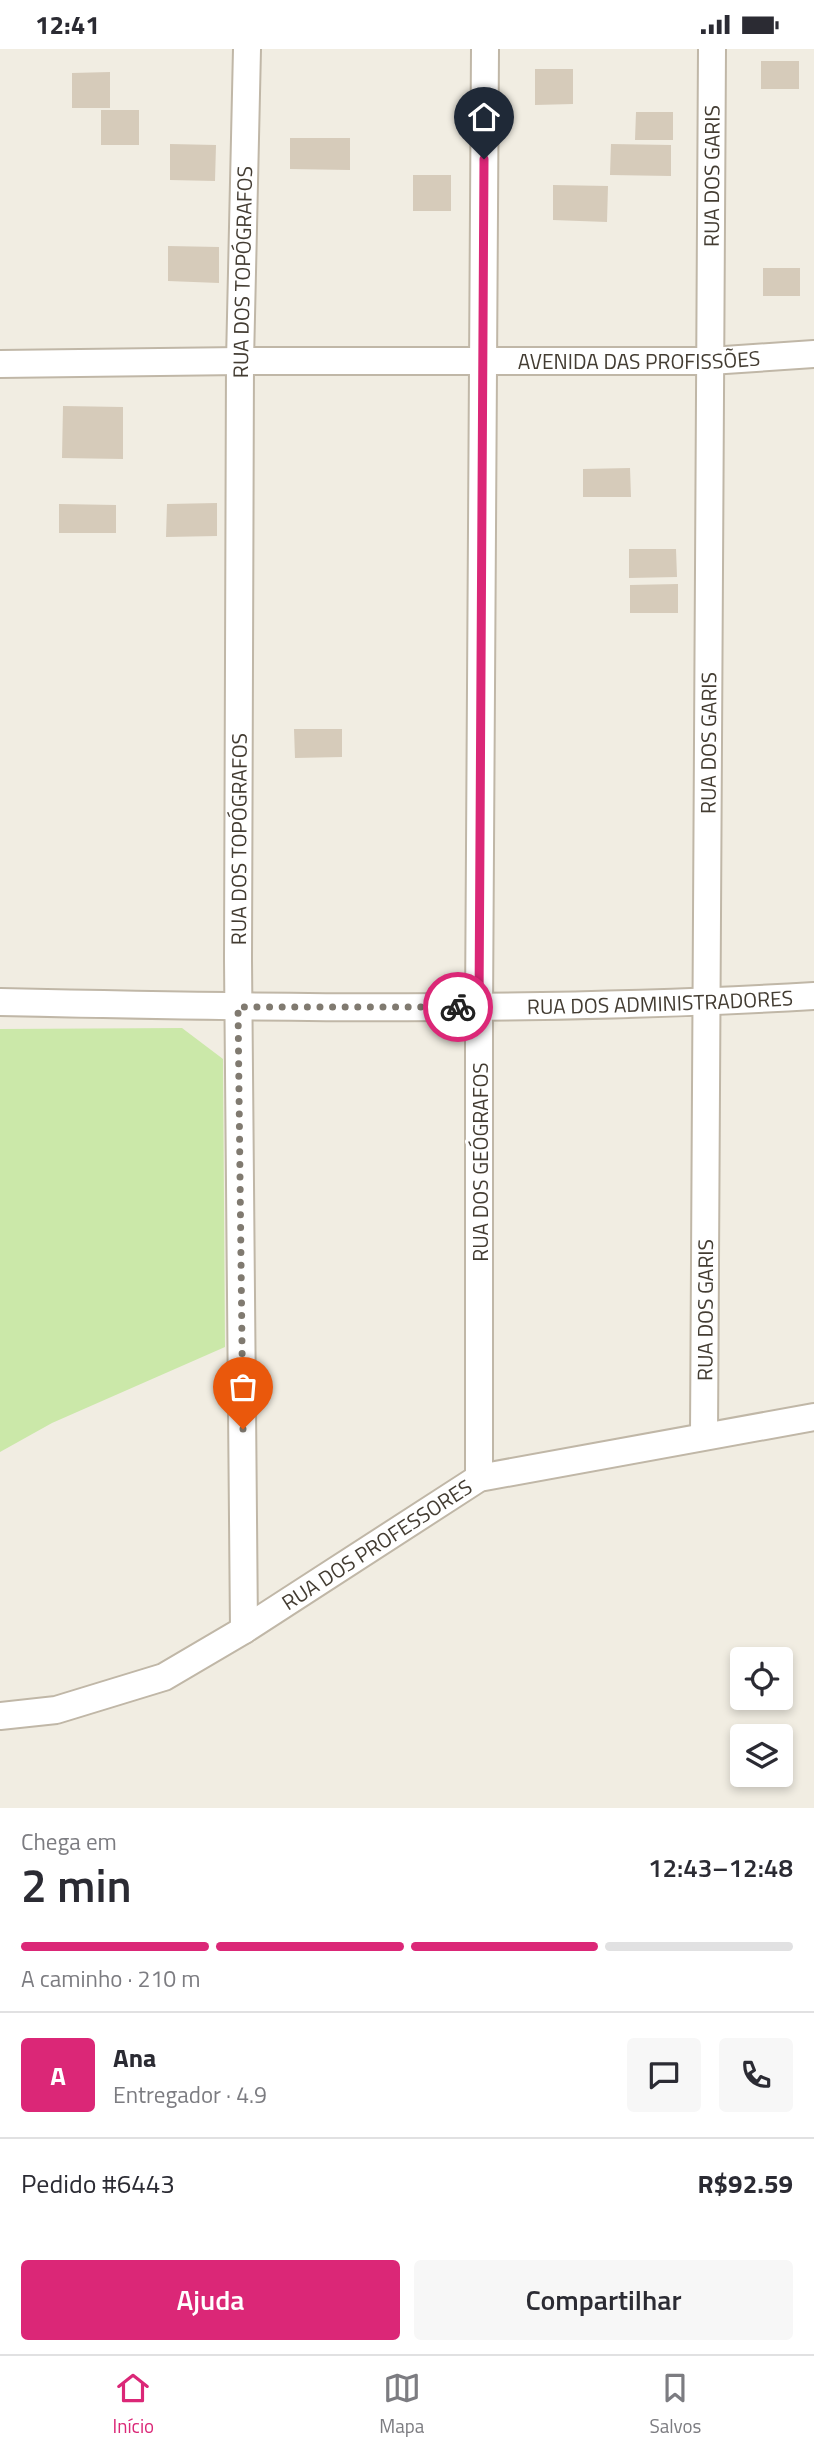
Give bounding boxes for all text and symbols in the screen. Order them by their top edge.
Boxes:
text: 12:41 [35,5,100,44]
pin [454,87,514,159]
icon: home [465,98,503,136]
street label: RUA DOS GARIS [695,105,728,247]
street label: RUA DOS TOPÓGRAFOS [224,166,260,378]
street label: AVENIDA DAS PROFISSÕES [518,342,761,377]
street label: RUA DOS GARIS [692,672,724,814]
street label: RUA DOS TOPÓGRAFOS [222,733,255,945]
courier [423,972,493,1042]
street label: RUA DOS ADMINISTRADORES [527,981,794,1022]
icon: bike [439,988,477,1026]
street label: RUA DOS GEÓGRAFOS [464,1062,496,1262]
street label: RUA DOS GARIS [688,1239,721,1381]
pin [213,1357,273,1429]
icon: bag [224,1368,262,1406]
street label: RUA DOS PROFESSORES [275,1471,478,1618]
map controls [730,1647,793,1787]
button: locate [730,1647,793,1710]
button: layers [730,1724,793,1787]
text: Chega em [21,1824,117,1859]
text: 12:43–12:48 [648,1848,793,1887]
text: 2 min [21,1850,132,1920]
text: A caminho · 210 m [21,1961,200,1996]
text: Ana [113,2038,156,2077]
button: chat [627,2038,701,2112]
button: phone [719,2038,793,2112]
text: A [50,2056,66,2095]
text: Entregador · 4.9 [113,2077,267,2112]
text: Pedido #6443 [21,2164,175,2203]
text: R$92.59 [697,2164,793,2203]
button: Ajuda [21,2260,400,2340]
button: Compartilhar [414,2260,793,2340]
tab: Início [113,2369,154,2440]
tab: Mapa [379,2369,424,2440]
tab: Salvos [649,2369,701,2440]

